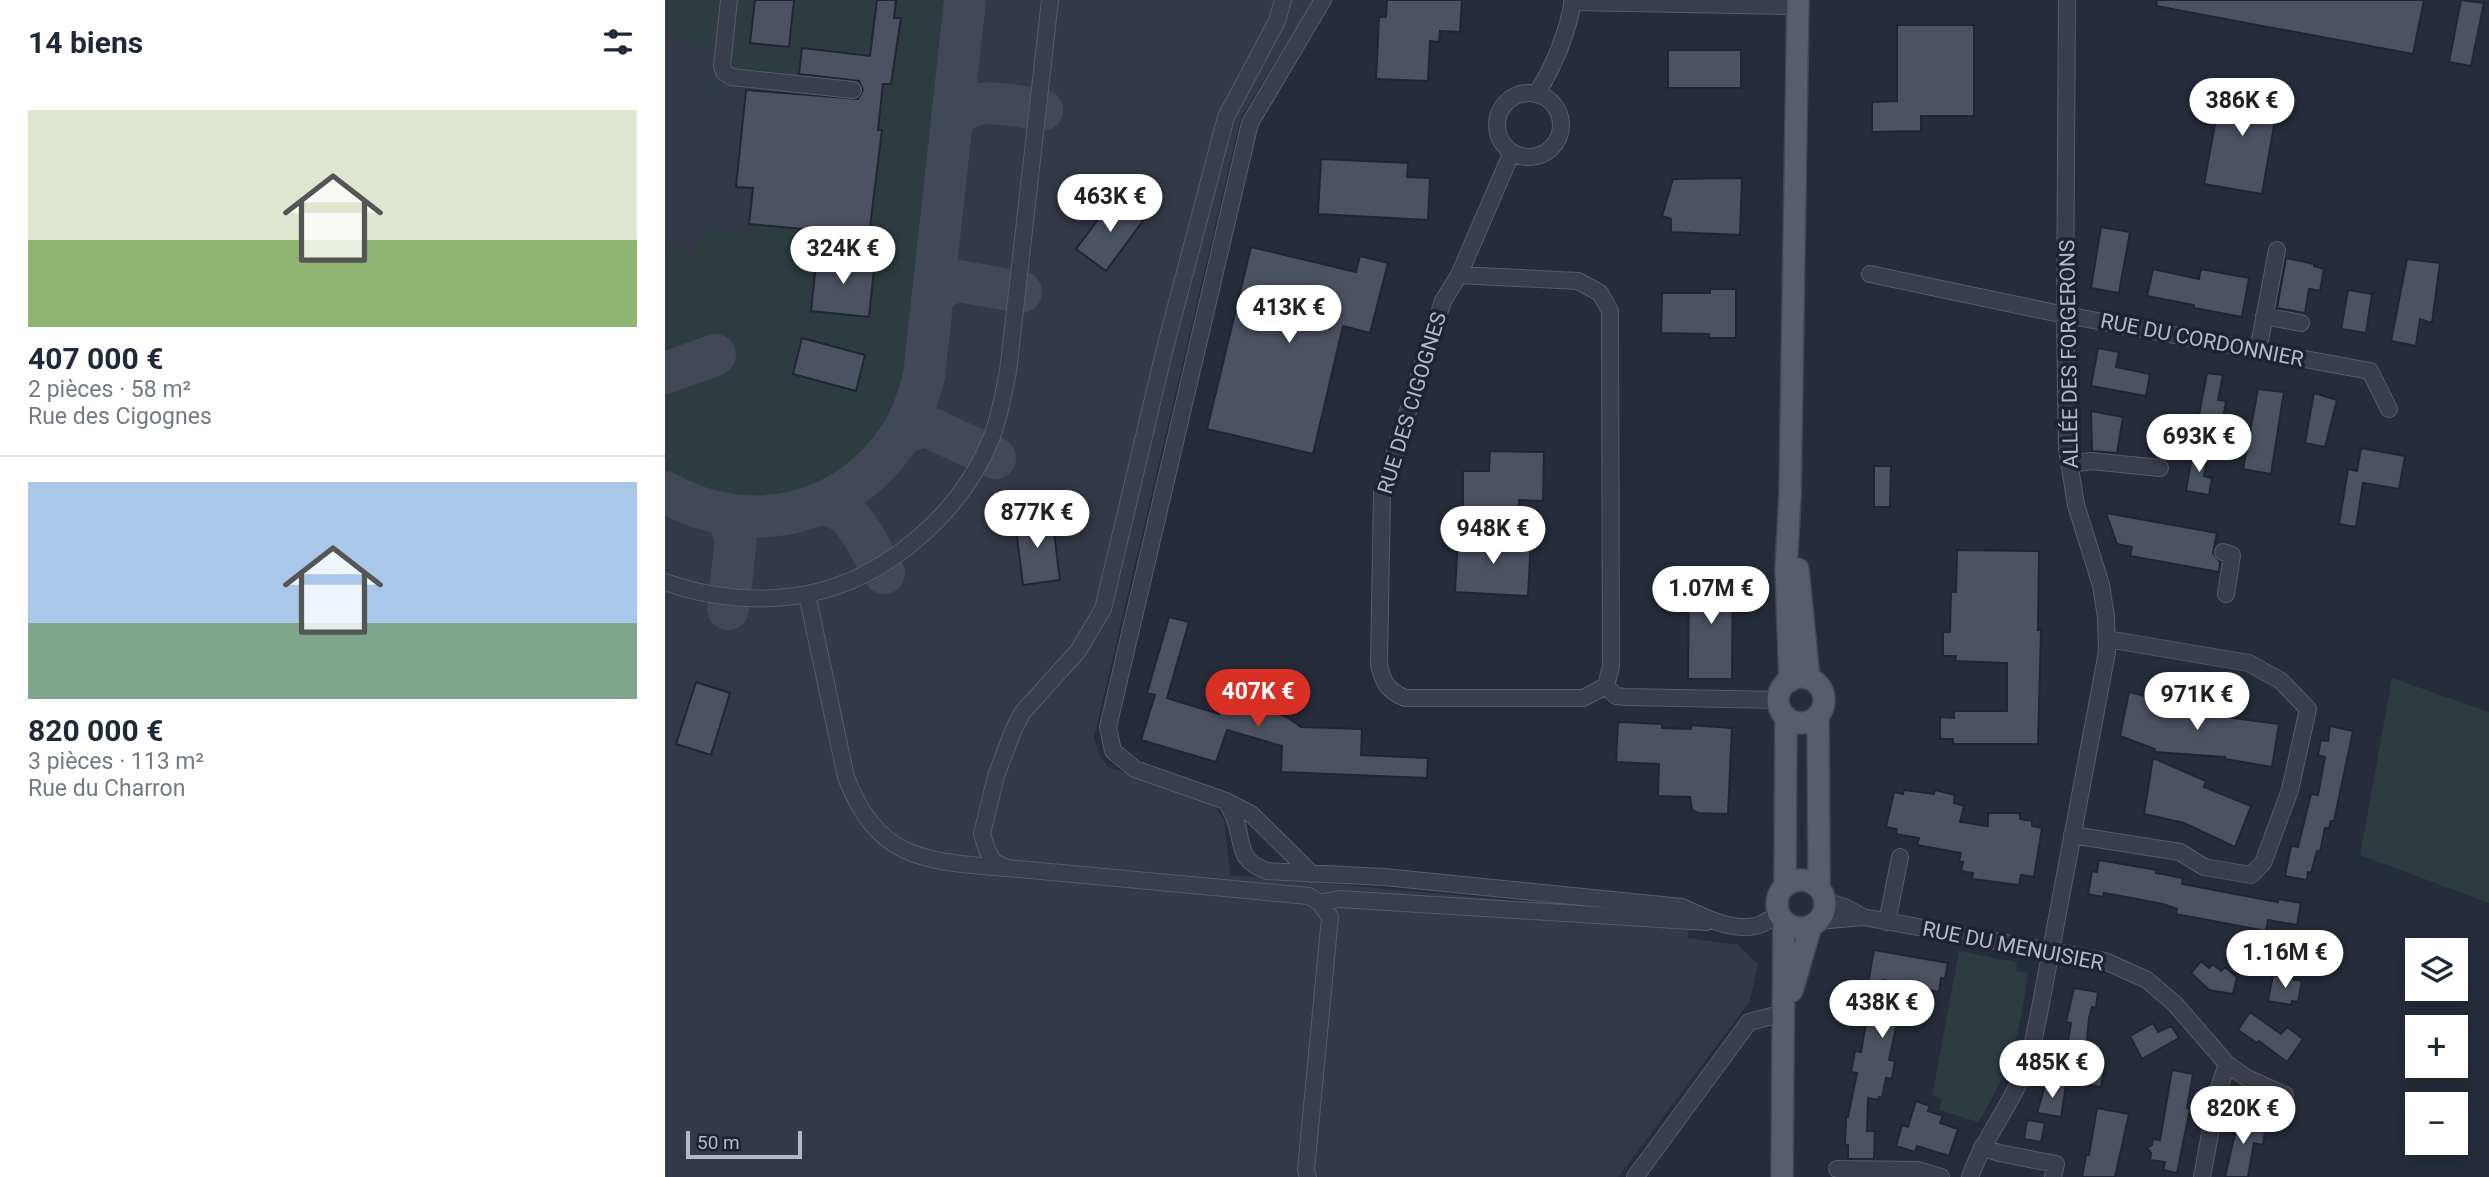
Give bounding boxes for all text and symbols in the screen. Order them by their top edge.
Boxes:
icon: filters [599,23,637,61]
text: 14 biens [28,25,143,60]
pin: 386K € [2185,78,2299,138]
text: 386K € [2205,87,2279,114]
icon: home [270,155,396,281]
pin: 463K € [1053,174,1167,234]
text: 463K € [1073,183,1147,210]
pin: 324K € [786,226,900,286]
text: 324K € [806,235,880,262]
street label: ALLÉE DES FORGERONS [2055,239,2083,469]
pin: 413K € [1232,286,1346,345]
text: 413K € [1252,294,1326,321]
street label: RUE DES CIGOGNES [1373,309,1451,497]
street label: RUE DU CORDONNIER [2099,309,2306,371]
text: 407 000 € [28,341,163,376]
text: 2 pièces · 58 m² [28,376,191,403]
text: Rue des Cigognes [28,403,212,430]
pin: 693K € [2142,414,2256,474]
text: 693K € [2162,423,2236,450]
pin: 877K € [980,490,1094,550]
text: 877K € [1000,499,1074,526]
pin: 948K € [1436,506,1550,566]
text: 948K € [1456,515,1530,542]
icon: home [270,527,396,653]
pin: 1.07M € [1646,566,1776,626]
text: 1.07M € [1668,575,1754,602]
pin: 407K € [1201,670,1315,729]
pin: 971K € [2140,672,2254,732]
text: 407K € [1221,678,1295,705]
text: 971K € [2160,681,2234,708]
text: 820 000 € [28,713,163,748]
text: 3 pièces · 113 m² [28,748,204,775]
text: Rue du Charron [28,775,185,802]
street label: RUE DU MENUISIER [1920,917,2106,975]
pin: 1.16M € [2220,930,2350,990]
map controls [2405,938,2468,1155]
button: layers [2405,938,2468,1001]
text: 1.16M € [2242,939,2328,966]
pin: 438K € [1825,981,1939,1040]
text: 438K € [1845,989,1919,1016]
button: + [2405,1015,2468,1078]
pin: 485K € [1995,1040,2109,1100]
text: 485K € [2015,1049,2089,1076]
pin: 820K € [2186,1086,2300,1146]
button: − [2405,1092,2468,1155]
text: 820K € [2206,1095,2280,1122]
scale bar [686,1128,801,1160]
text: 50 m [697,1131,740,1154]

